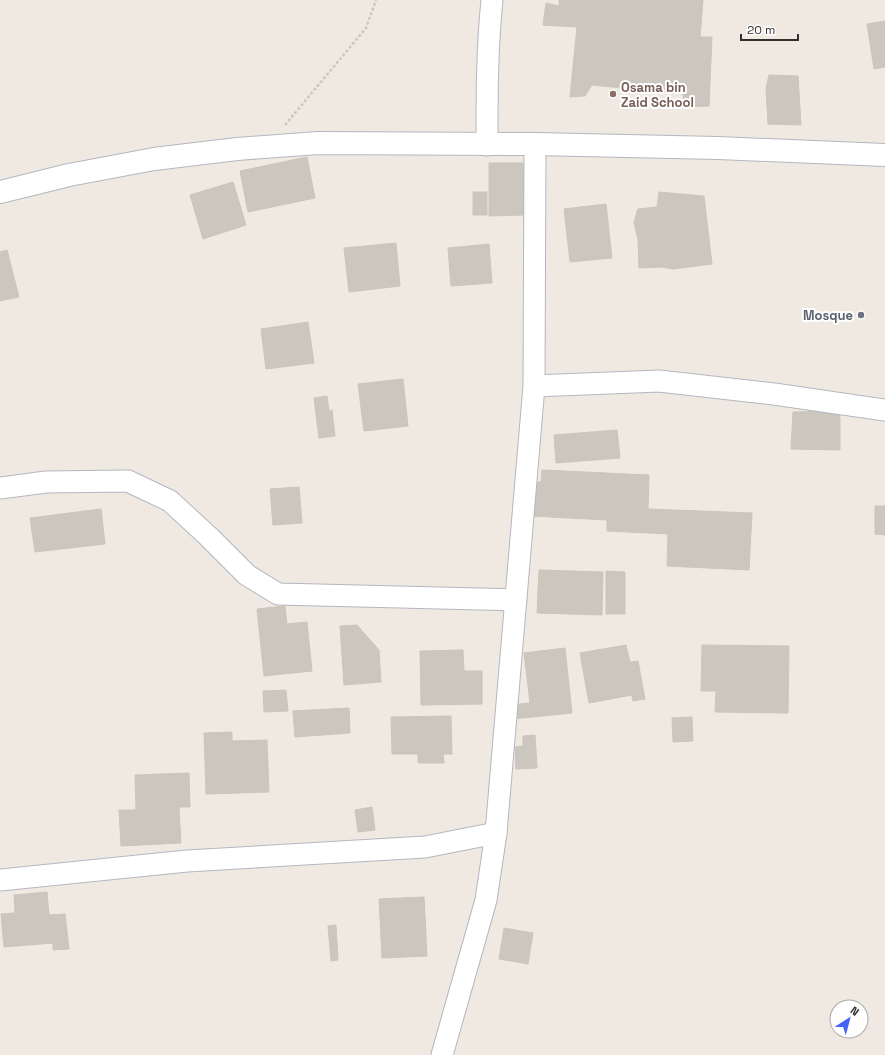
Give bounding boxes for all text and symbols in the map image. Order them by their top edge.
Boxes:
scale bar [741,16,798,42]
text: 20 m [747,22,775,38]
place label: Osama bin Zaid School [621,79,694,111]
marker: Osama bin Zaid School [608,89,618,99]
place label: Mosque [803,307,853,324]
marker: Mosque [856,310,866,320]
north arrow [829,999,869,1039]
text: N [848,1003,862,1019]

